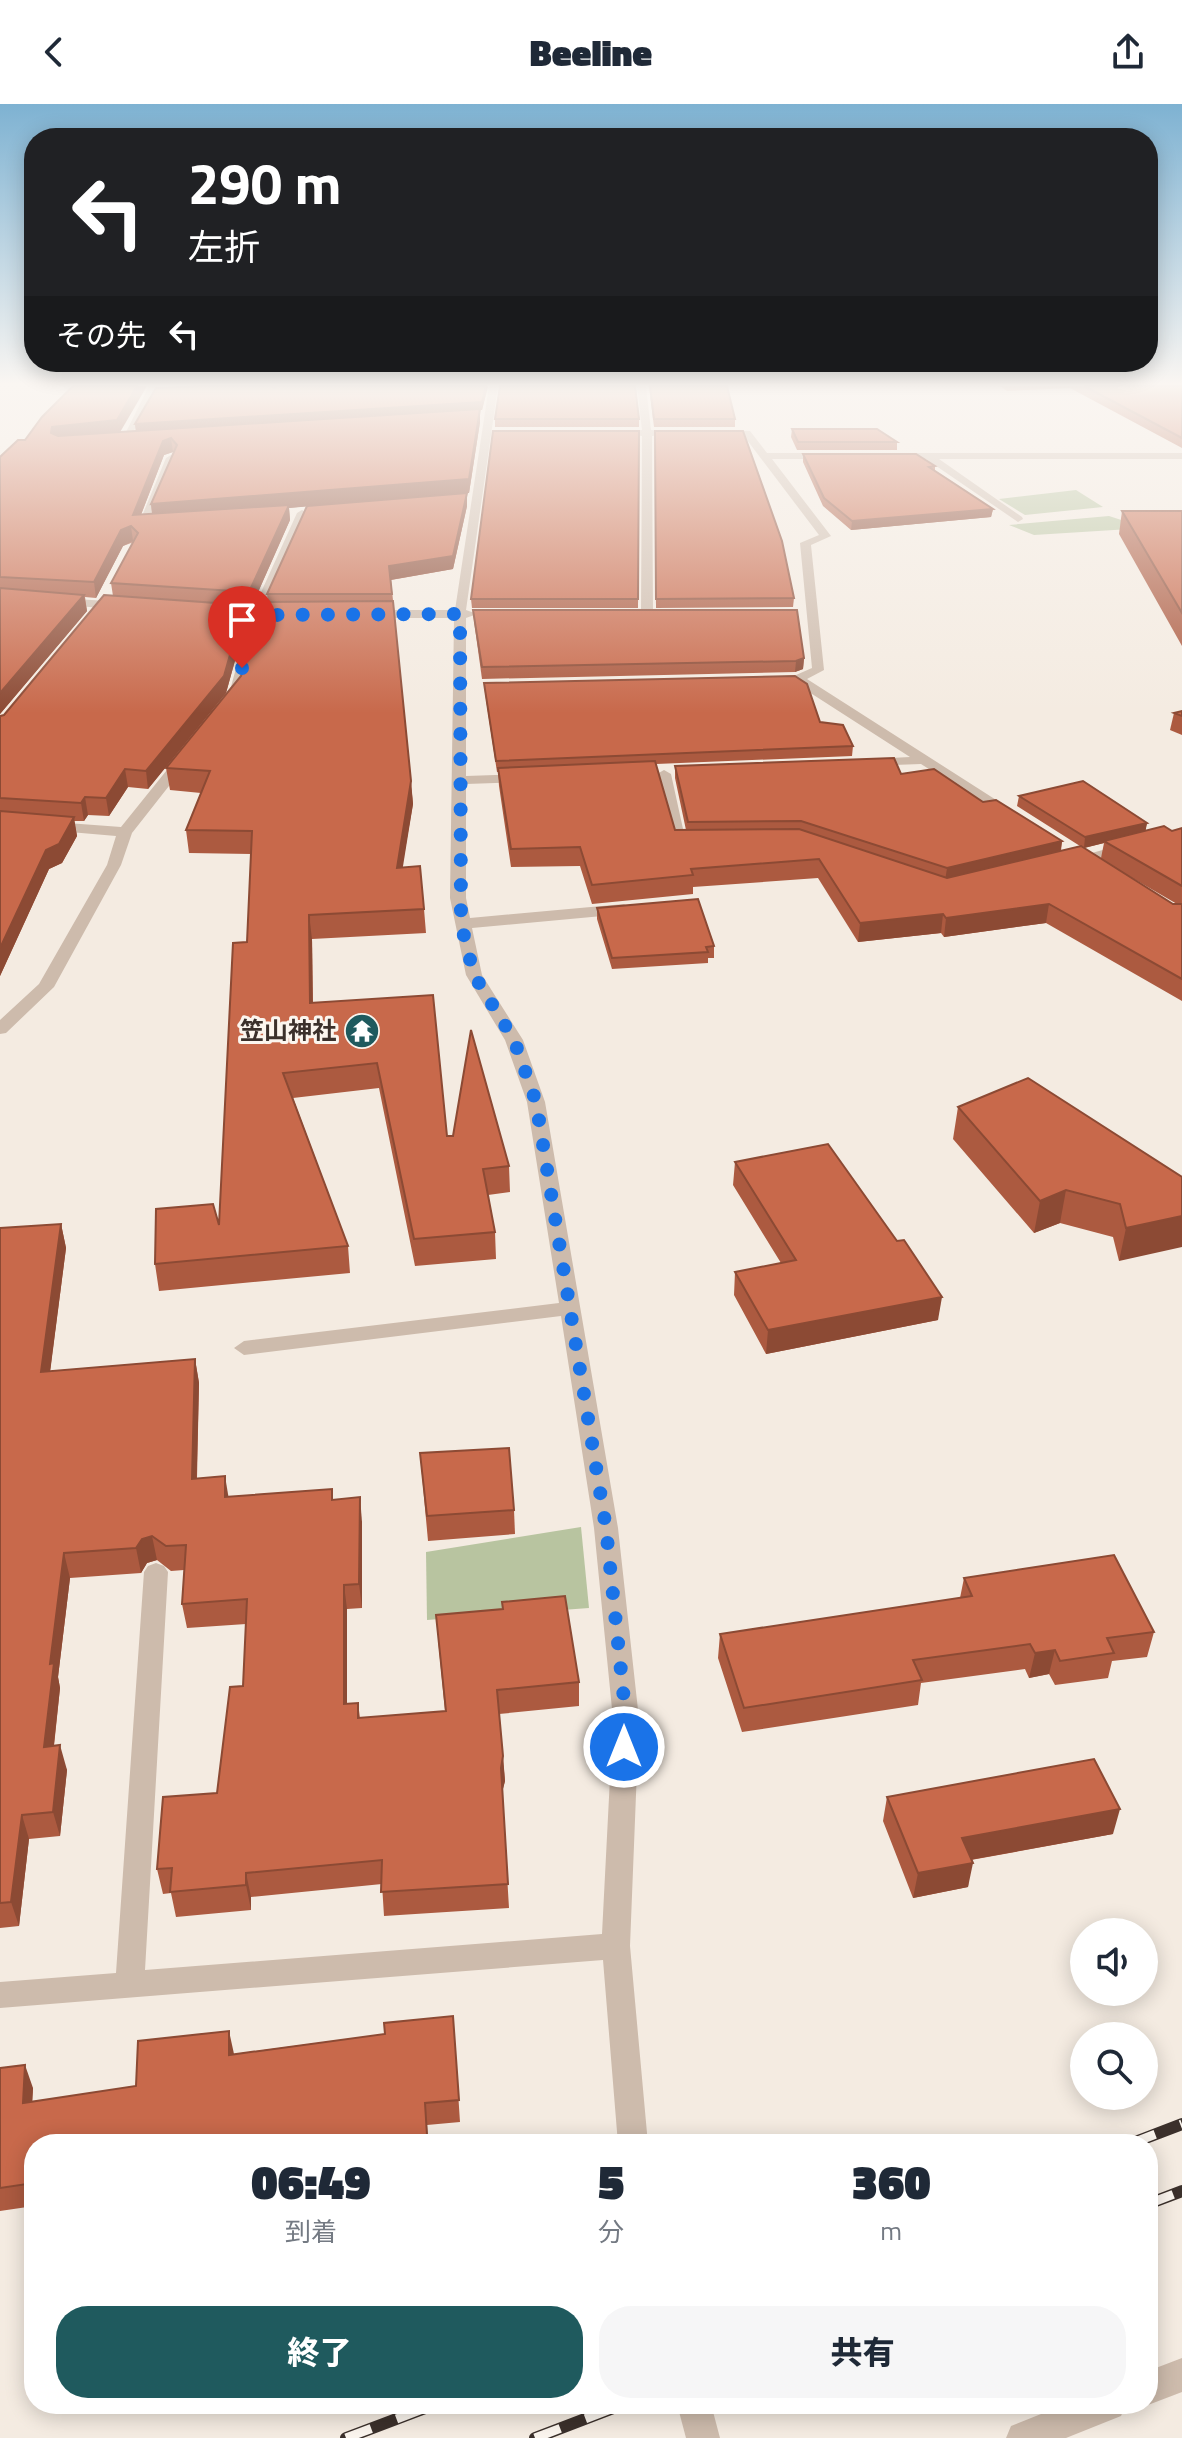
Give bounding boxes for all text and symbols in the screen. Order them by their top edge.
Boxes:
text: Beeline [530,25,652,80]
icon: back [32,30,76,74]
icon: share [1106,30,1150,74]
text: 290 m [188,141,341,226]
icon: left [56,160,160,264]
text: 左折 [188,219,260,274]
text: その先 [56,312,146,358]
icon: left [162,312,206,356]
pin [208,586,276,668]
icon: arrive [220,598,264,642]
place label: 笠山神社 [240,1012,336,1048]
temple icon: 笠山神社 [343,1012,381,1050]
position arrow [582,1705,666,1789]
map controls [1070,1918,1158,2110]
button: sound [1070,1918,1158,2006]
button: search [1070,2022,1158,2110]
text: 06:49 [251,2145,371,2218]
text: 5 [598,2145,624,2218]
text: 360 [852,2145,931,2218]
text: m [880,2211,902,2250]
text: 到着 [285,2212,337,2251]
text: 分 [598,2212,624,2251]
button: 終了 [56,2306,583,2398]
button: 共有 [599,2306,1126,2398]

